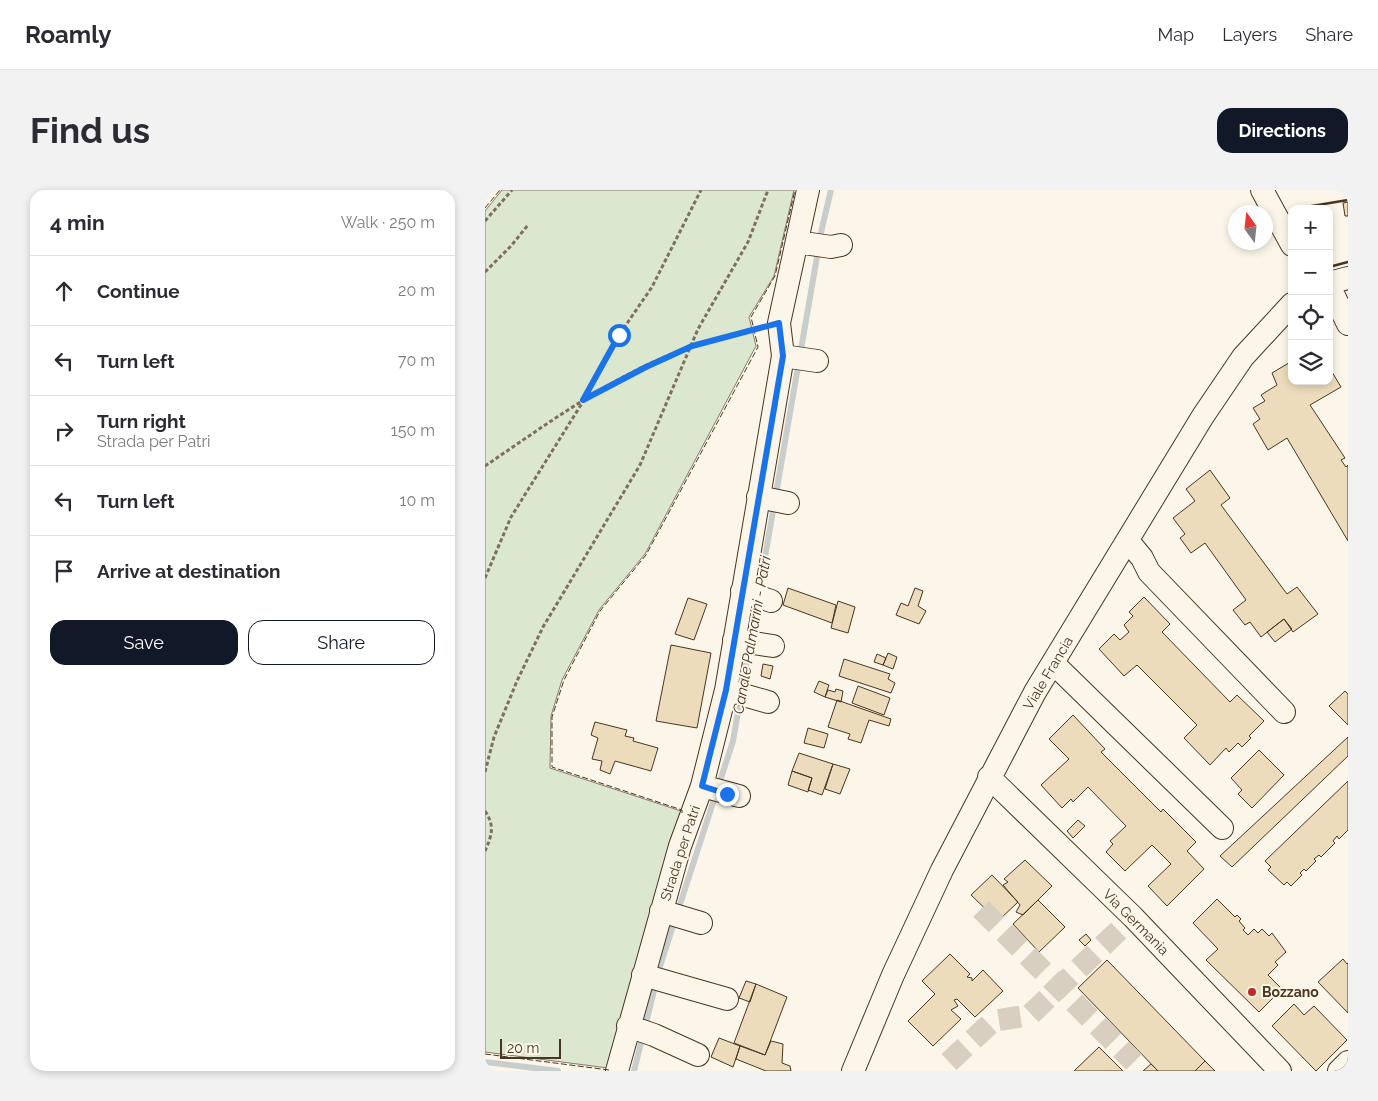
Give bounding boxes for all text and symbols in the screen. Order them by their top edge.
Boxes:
text: Roamly [25,20,111,49]
text: Map [1158,24,1194,45]
text: Layers [1222,24,1277,45]
text: Share [1305,24,1353,45]
button: Directions [1217,108,1348,153]
text: Find us [30,110,150,151]
north arrow [1228,205,1273,250]
map controls [1288,205,1333,385]
button: + [1288,205,1333,250]
text: 4 min [50,210,105,235]
text: Walk · 250 m [341,213,435,232]
button: − [1288,250,1333,295]
icon: ahead [50,277,78,305]
text: Continue [97,280,180,302]
text: 20 m [398,281,435,300]
button: locate [1288,295,1333,340]
route start [608,324,631,347]
button: layers [1288,340,1333,385]
icon: left [50,347,78,375]
text: Turn left [97,350,174,372]
text: 70 m [398,351,435,370]
text: Turn right [97,410,186,432]
icon: right [50,417,78,445]
text: 150 m [391,421,435,440]
text: Strada per Patri [97,432,211,451]
icon: left [50,487,78,515]
text: Turn left [97,490,174,512]
text: 10 m [400,491,435,510]
water label: Canale Palmarini - Patri [729,554,775,715]
icon: arrive [50,557,78,585]
text: Arrive at destination [97,560,281,582]
button: Save [50,620,238,665]
button: Share [248,620,435,665]
street label: Viale Francia [1020,634,1076,712]
route end [716,783,739,806]
street label: Strada per Patri [657,803,703,903]
street label: Via Germania [1100,886,1172,958]
place label: Bozzano [1262,984,1319,1000]
marker: Bozzano [1246,986,1258,998]
scale bar [500,1036,561,1059]
text: 20 m [507,1040,539,1056]

